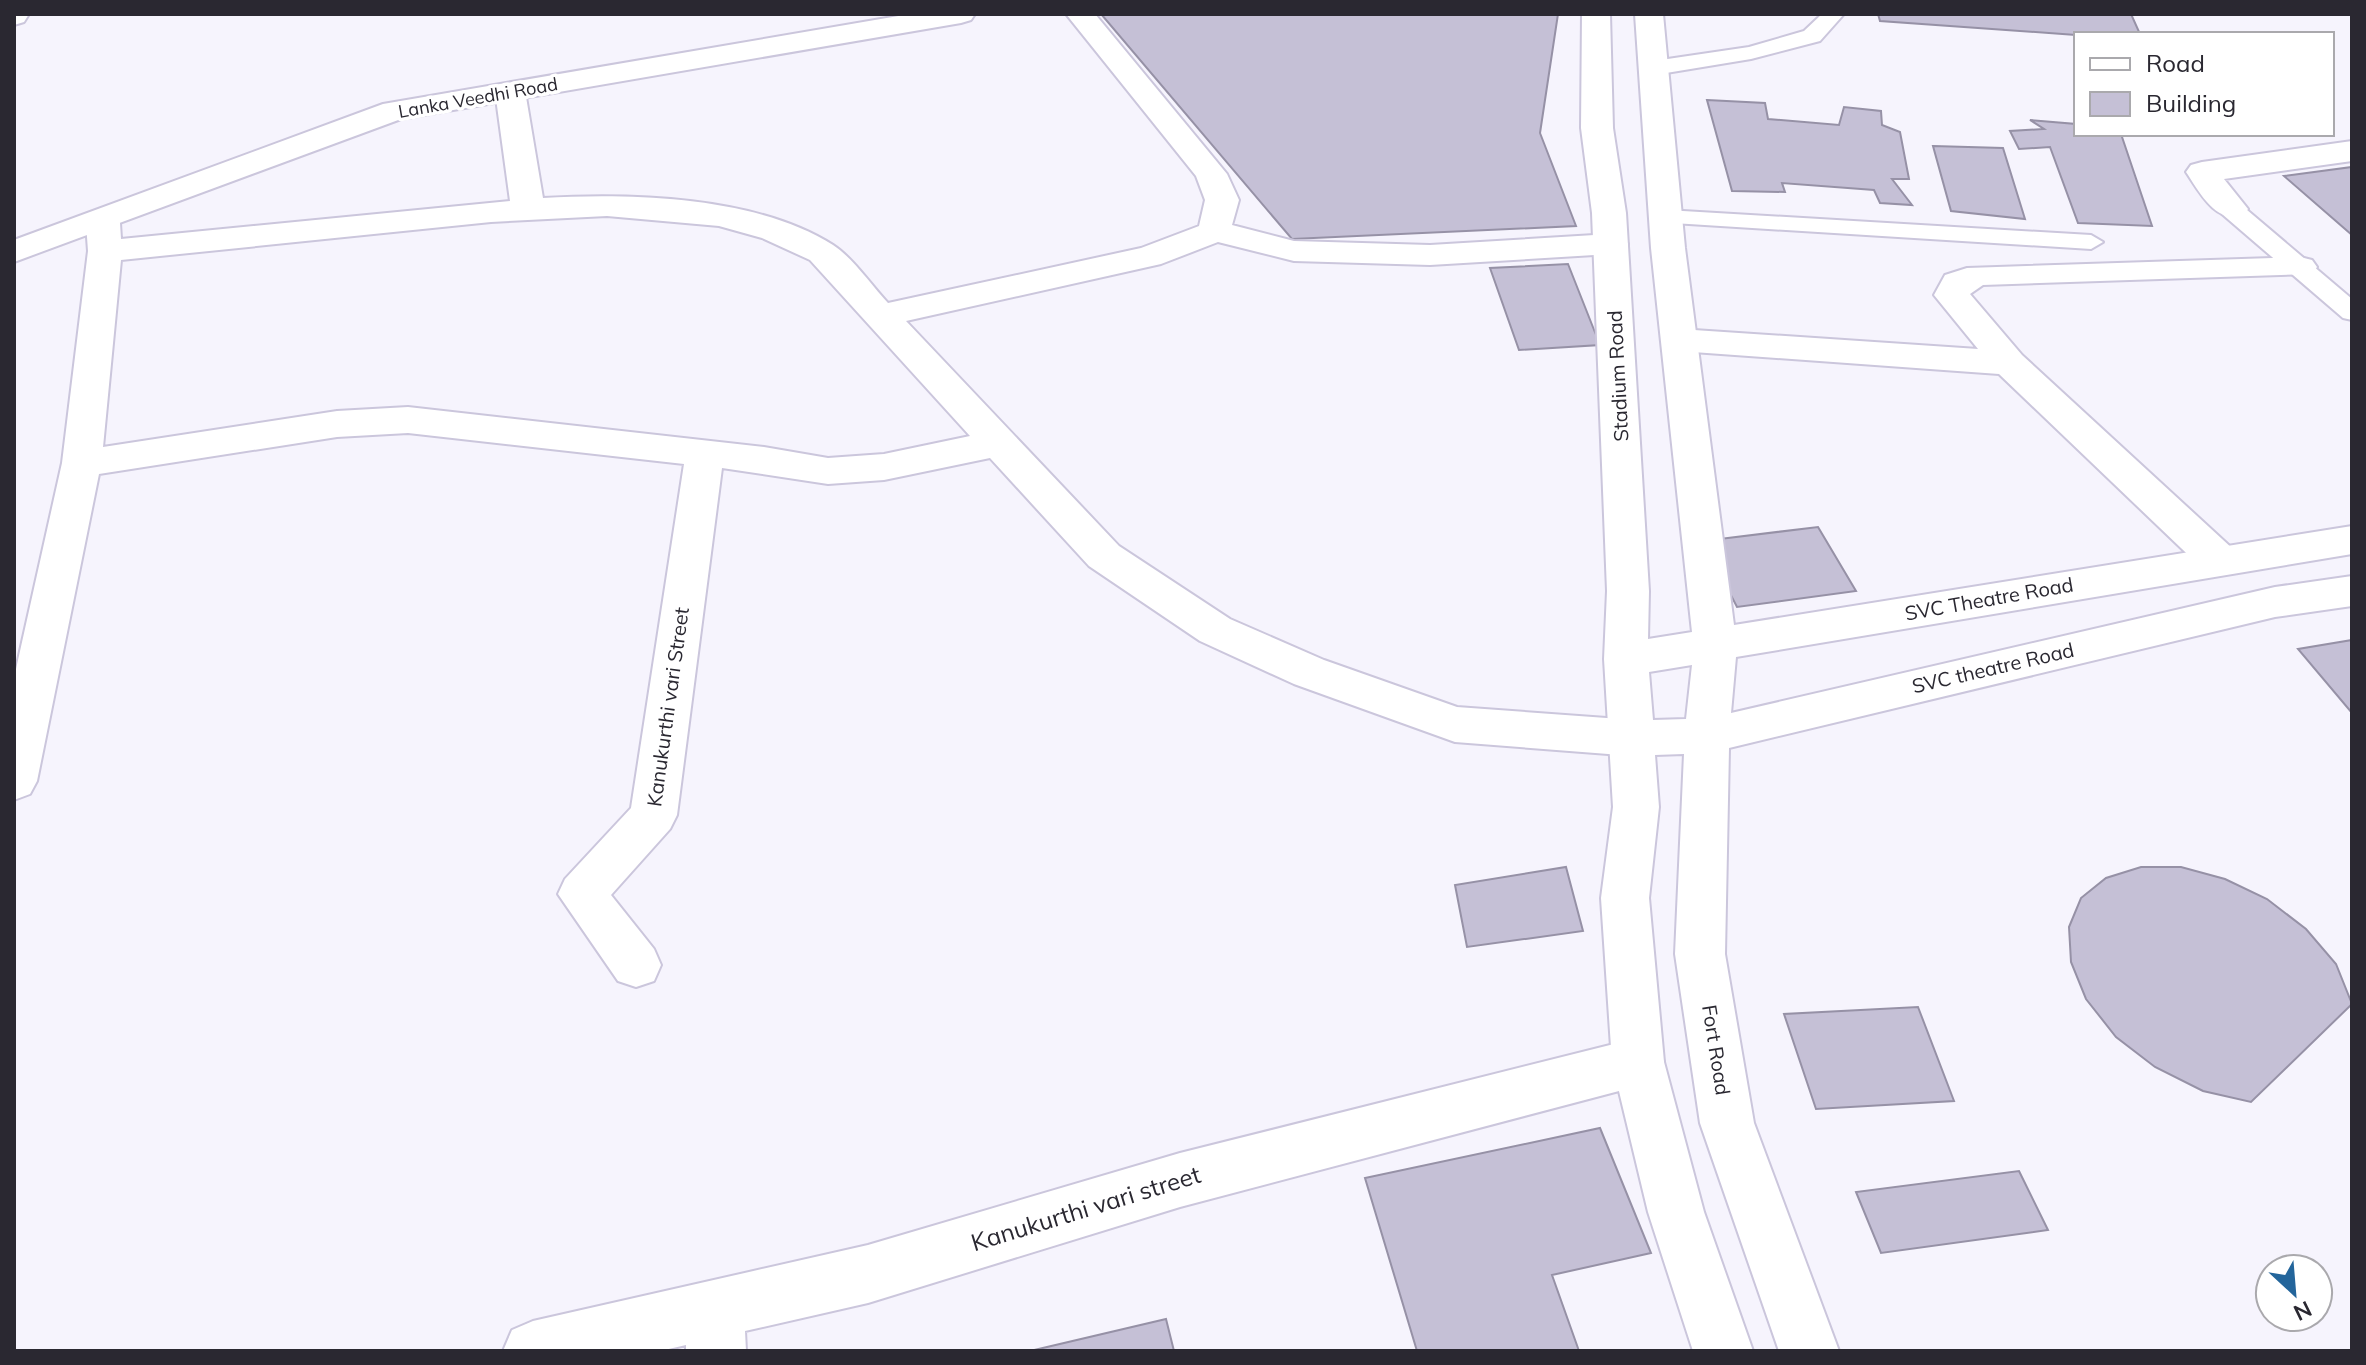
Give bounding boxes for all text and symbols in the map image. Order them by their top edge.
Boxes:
legend [2074,32,2334,136]
text: Road [2146,48,2205,78]
street label: Lanka Veedhi Road [396,72,559,123]
text: Building [2146,88,2236,118]
street label: Stadium Road [1602,310,1633,442]
street label: SVC Theatre Road [1903,571,2075,626]
street label: Kanukurthi vari Street [641,606,694,808]
street label: SVC theatre Road [1909,637,2076,698]
street label: Fort Road [1697,1003,1736,1097]
street label: Kanukurthi vari street [967,1159,1204,1257]
north arrow [2254,1253,2334,1333]
text: N [2289,1295,2316,1327]

